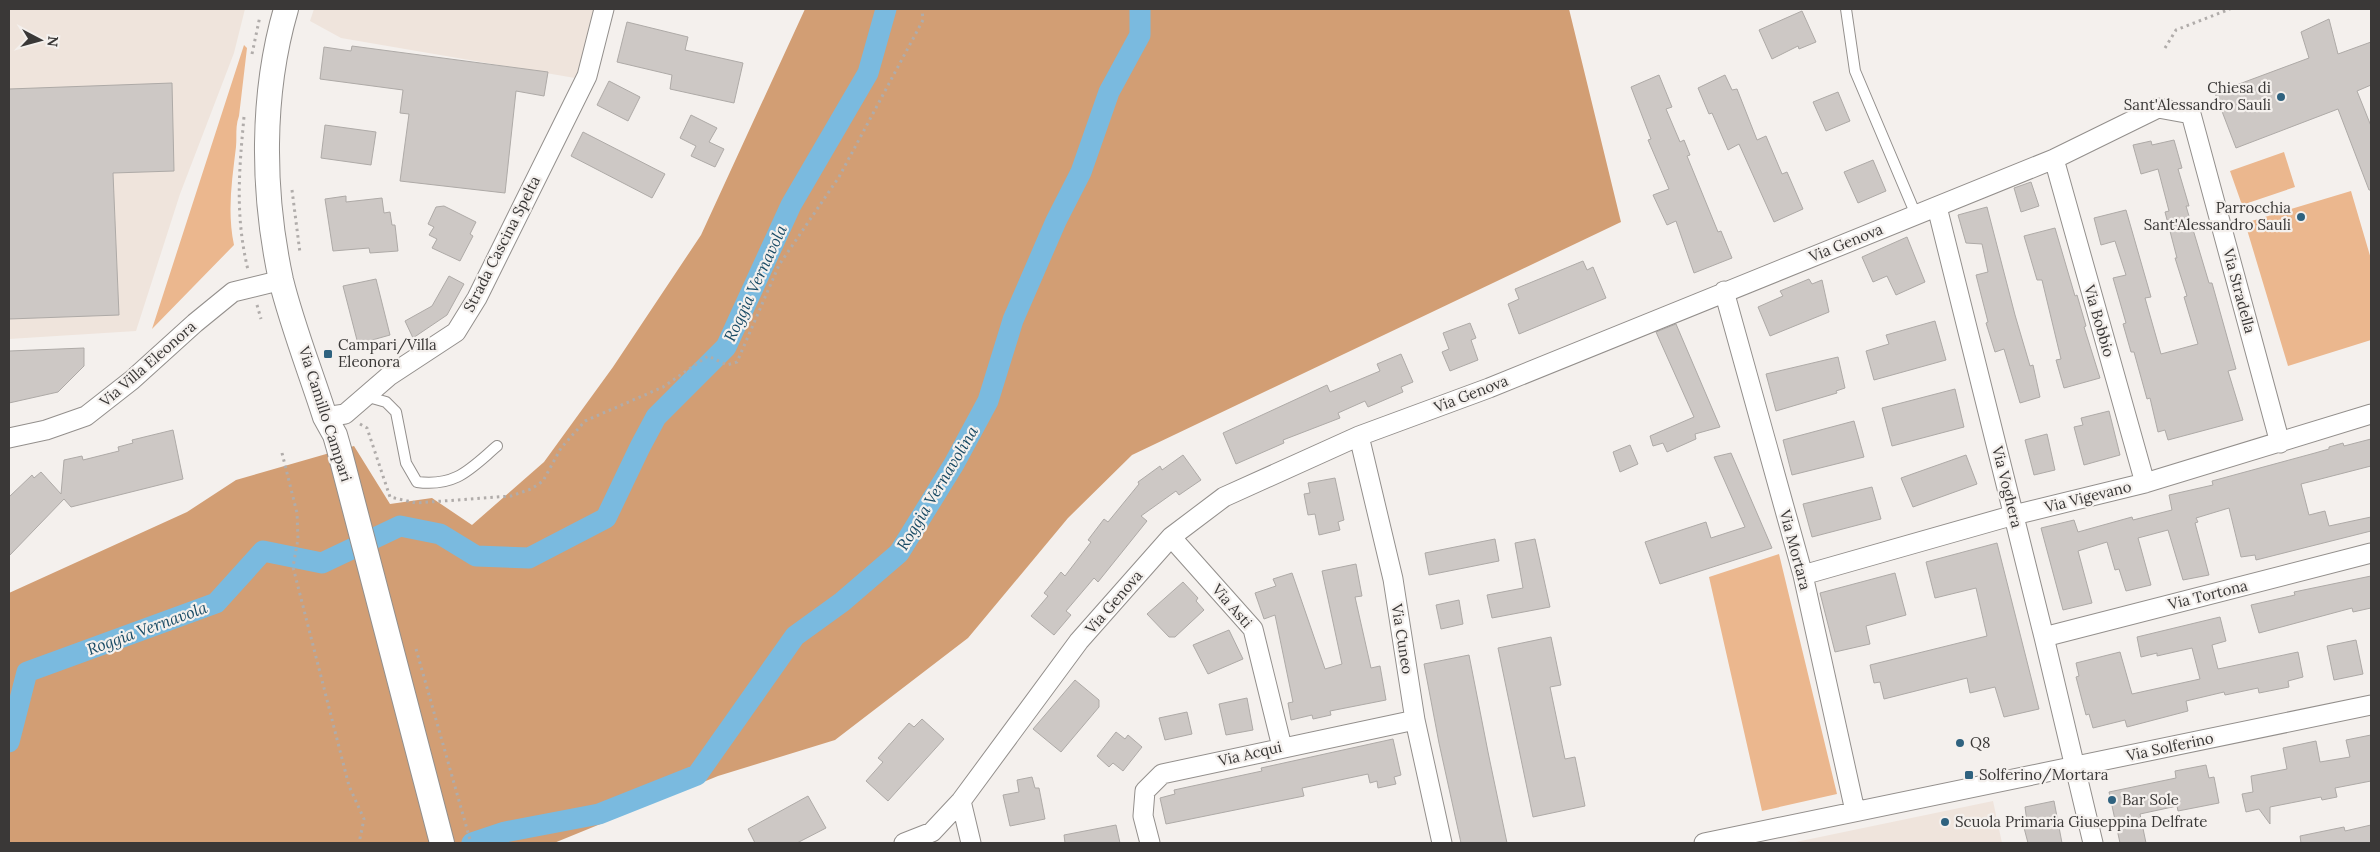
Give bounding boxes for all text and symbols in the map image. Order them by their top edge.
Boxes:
north arrow [15,15,65,65]
text: N [43,35,62,48]
place label: Chiesa di Sant'Alessandro Sauli [2124,78,2271,114]
marker: Chiesa di Sant'Alessandro Sauli [2275,91,2287,103]
street label: Strada Cascina Spelta [459,172,544,315]
place label: Parrocchia Sant'Alessandro Sauli [2144,198,2291,234]
marker: Parrocchia Sant'Alessandro Sauli [2295,211,2307,223]
street label: Via Genova [1805,219,1886,266]
water label: Roggia Vernavola [719,221,791,344]
street label: Via Stradella [2219,245,2260,336]
street label: Via Bobbio [2080,282,2119,359]
street label: Via Villa Eleonora [95,316,200,411]
place label: Campari/Villa Eleonora [338,335,437,371]
street label: Via Camillo Campari [294,343,356,484]
marker: Campari/Villa Eleonora [322,348,334,360]
street label: Via Genova [1430,371,1511,417]
water label: Roggia Vernavolina [892,422,982,554]
street label: Via Voghera [1988,443,2027,530]
street label: Via Vigevano [2042,477,2133,517]
street label: Via Mortara [1775,507,1815,592]
street label: Via Genova [1080,566,1147,638]
street label: Via Tortona [2165,575,2250,614]
street label: Via Asti [1208,579,1257,631]
water label: Roggia Vernavola [84,597,210,659]
street label: Via Cuneo [1387,601,1417,676]
street label: Via Solferino [2124,728,2215,765]
place label: Q8 [1970,733,1990,752]
street label: Via Acqui [1215,737,1283,770]
marker: Q8 [1954,737,1966,749]
place label: Solferino/Mortara [1979,765,2109,785]
marker: Solferino/Mortara [1963,769,1975,781]
place label: Bar Sole [2122,790,2179,809]
marker: Bar Sole [2106,794,2118,806]
place label: Scuola Primaria Giuseppina Delfrate [1955,812,2207,831]
marker: Scuola Primaria Giuseppina Delfrate [1939,816,1951,828]

